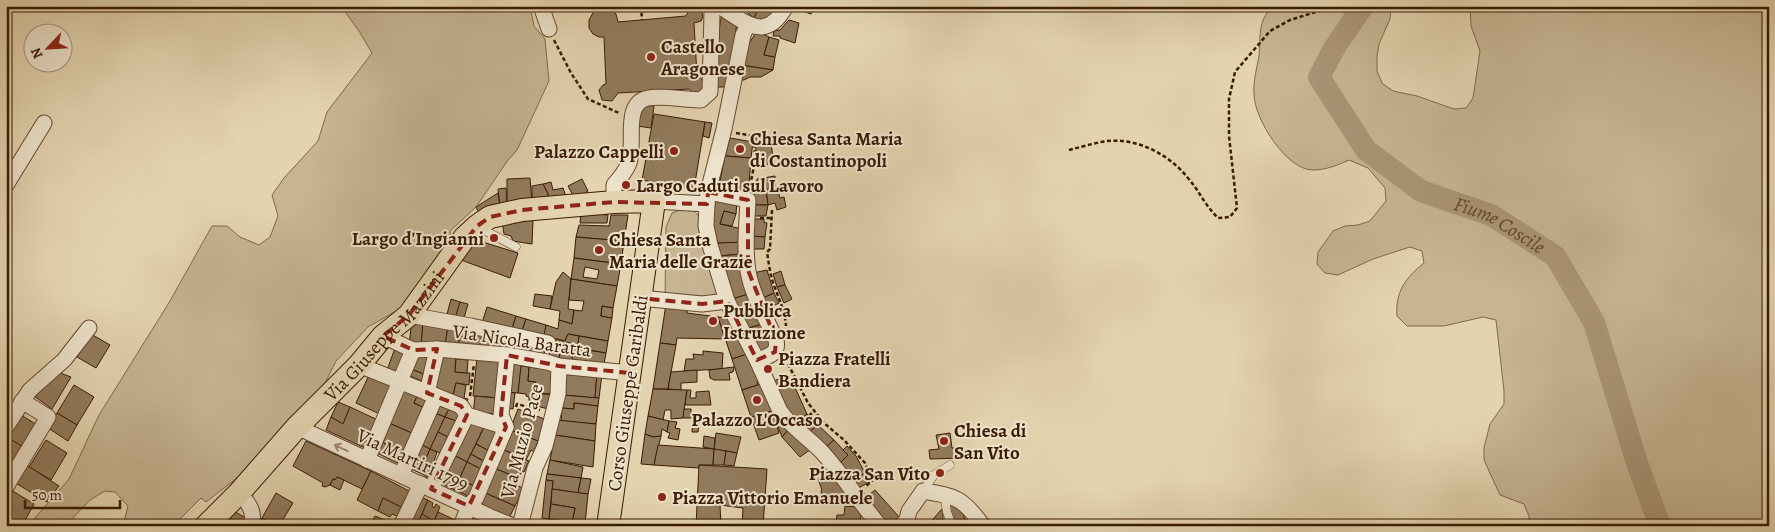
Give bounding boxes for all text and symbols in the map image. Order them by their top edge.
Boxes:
north arrow [22,22,72,72]
place label: Castello Aragonese [660,34,745,82]
text: N [26,45,47,62]
marker: Castello Aragonese [645,51,657,63]
place label: Chiesa Santa Maria di Costantinopoli [750,126,904,174]
place label: Palazzo Cappelli [534,139,664,165]
marker: Chiesa Santa Maria di Costantinopoli [734,143,746,155]
marker: Palazzo Cappelli [668,145,680,157]
place label: Largo Caduti sul Lavoro [636,173,824,199]
marker: Largo Caduti sul Lavoro [620,179,632,191]
water label: Fiume Coscile [1450,190,1550,260]
place label: Largo d'Ingianni [352,226,484,252]
place label: Chiesa Santa Maria delle Grazie [609,227,753,275]
marker: Largo d'Ingianni [488,232,500,244]
marker: Chiesa Santa Maria delle Grazie [593,244,605,256]
street label: Via Giuseppe Mazzini [318,266,451,408]
street label: Corso Giuseppe Garibaldi [601,293,655,493]
place label: Pubblica Istruzione [723,298,806,346]
marker: Pubblica Istruzione [707,315,719,327]
street label: Via Nicola Baratta [450,318,593,364]
place label: Piazza Fratelli Bandiera [778,346,891,394]
marker: Piazza Fratelli Bandiera [762,363,774,375]
street label: Via Muzio Pace [494,381,550,502]
marker: Palazzo L'Occaso [751,394,763,406]
place label: Palazzo L'Occaso [691,407,823,433]
place label: Chiesa di San Vito [954,418,1027,466]
street label: Via Martiri 1799 [352,422,473,497]
marker: Chiesa di San Vito [938,435,950,447]
one-way arrow [334,442,349,452]
place label: Piazza San Vito [809,461,930,487]
marker: Piazza San Vito [934,467,946,479]
scale bar [25,477,120,509]
text: 50 m [32,485,62,505]
place label: Piazza Vittorio Emanuele [672,485,873,511]
marker: Piazza Vittorio Emanuele [656,491,668,503]

